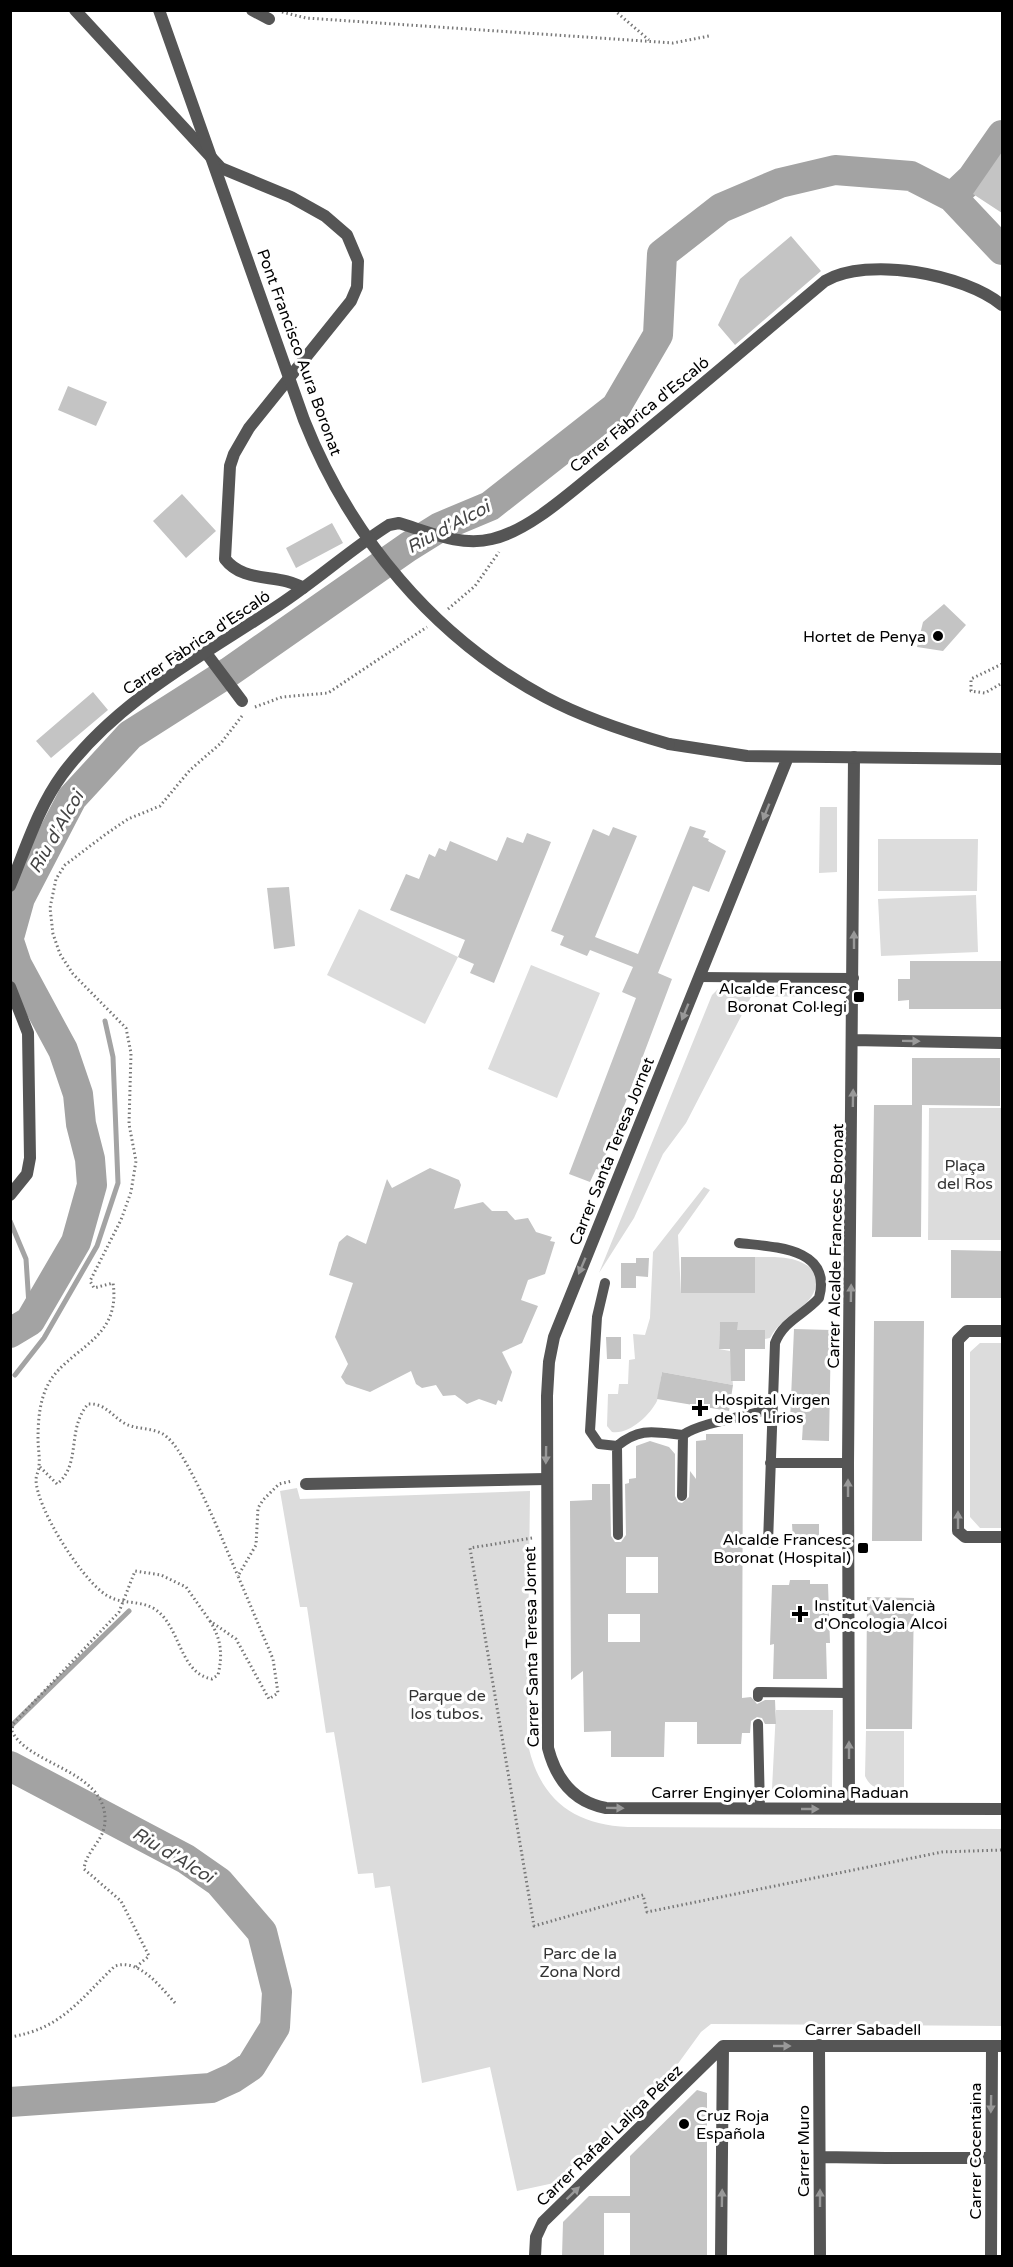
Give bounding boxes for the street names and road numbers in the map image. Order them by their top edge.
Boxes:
street label: Pont Francisco Aura Boronat [252,246,346,458]
street label: Carrer Fàbrica d'Escaló [566,352,713,477]
street label: Carrer Fàbrica d'Escaló [119,586,274,700]
street label: Carrer Santa Teresa Jornet [565,1054,659,1248]
street label: Carrer Alcalde Francesc Boronat [824,1123,848,1369]
street label: Carrer Santa Teresa Jornet [520,1546,544,1748]
street label: Carrer Enginyer Colomina Raduan [651,1783,909,1803]
street label: Carrer Sabadell [805,2020,921,2040]
street label: Carrer Rafael Laliga Pérez [532,2061,687,2211]
street label: Carrer Cocentaina [966,2083,986,2219]
street label: Carrer Muro [794,2105,814,2197]

